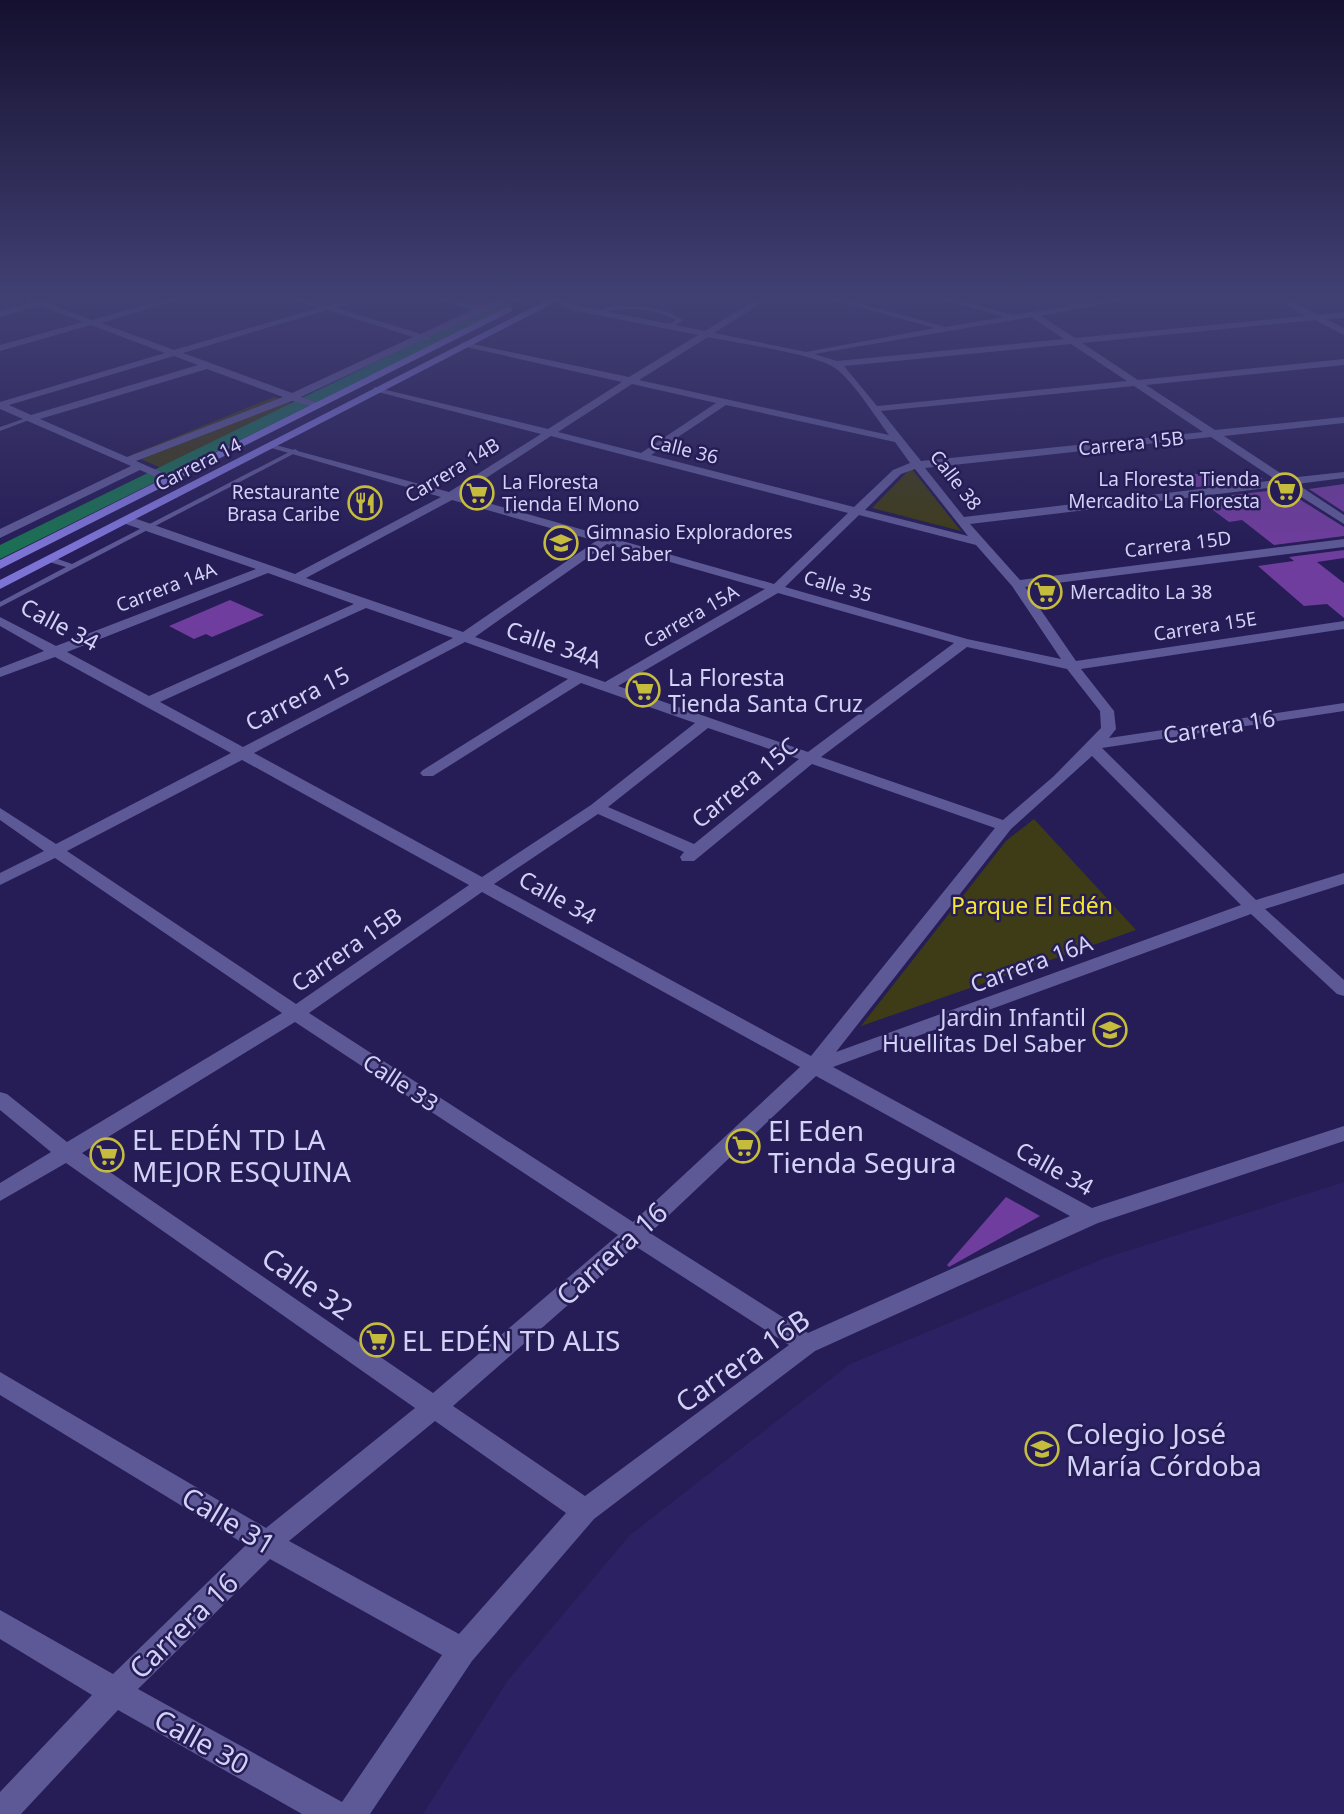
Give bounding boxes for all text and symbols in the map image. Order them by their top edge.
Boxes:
street label: Carrera 15B [1077,425,1185,461]
street label: Calle 36 [647,428,721,470]
street label: Carrera 14 [150,431,246,497]
street label: Carrera 14B [400,432,504,508]
street label: Calle 38 [924,444,988,516]
place label: La Floresta Tienda Mercadito La Floresta [1068,466,1260,514]
place label: La Floresta Tienda El Mono [502,469,640,517]
supermarket icon: La Floresta Tienda Mercadito La Floresta [1266,471,1304,509]
supermarket icon: La Floresta Tienda El Mono [458,474,496,512]
place label: Restaurante Brasa Caribe [227,479,340,527]
restaurant icon: Restaurante Brasa Caribe [346,484,384,522]
place label: Gimnasio Exploradores Del Saber [586,519,793,567]
school or university icon: Gimnasio Exploradores Del Saber [542,524,580,562]
street label: Carrera 15D [1123,525,1233,563]
street label: Carrera 14A [112,556,221,618]
street label: Calle 35 [801,564,875,608]
supermarket icon: Mercadito La 38 [1026,573,1064,611]
street label: Carrera 15A [639,578,744,654]
place label: Mercadito La 38 [1070,579,1212,605]
street label: Calle 34 [15,590,105,658]
street label: Carrera 15E [1152,605,1258,647]
street label: Calle 34A [502,613,606,675]
street label: Carrera 15 [239,658,355,738]
place label: La Floresta Tienda Santa Cruz [668,661,863,719]
supermarket icon: La Floresta Tienda Santa Cruz [624,671,662,709]
street label: Carrera 16 [1161,701,1277,751]
street label: Carrera 15C [684,729,804,835]
street label: Calle 34 [513,863,603,931]
park label: Parque El Edén [951,889,1113,921]
street label: Carrera 15B [284,899,408,999]
street label: Carrera 16A [965,926,1097,1000]
place label: Jardin Infantil Huellitas Del Saber [882,1001,1086,1059]
school or university icon: Jardin Infantil Huellitas Del Saber [1091,1011,1129,1049]
street label: Calle 33 [357,1046,445,1118]
place label: El Eden Tienda Segura [768,1111,957,1181]
place label: EL EDÉN TD LA MEJOR ESQUINA [132,1120,351,1190]
supermarket icon: El Eden Tienda Segura [724,1127,762,1165]
street label: Calle 34 [1010,1134,1100,1202]
supermarket icon: EL EDÉN TD LA MEJOR ESQUINA [88,1136,126,1174]
street label: Carrera 16 [547,1193,675,1313]
street label: Calle 32 [255,1238,361,1328]
street label: Carrera 16B [667,1300,817,1420]
supermarket icon: EL EDÉN TD ALIS [358,1321,396,1359]
place label: EL EDÉN TD ALIS [402,1321,620,1359]
place label: Colegio José María Córdoba [1066,1414,1262,1484]
school or university icon: Colegio José María Córdoba [1023,1430,1061,1468]
street label: Calle 31 [175,1477,283,1563]
street label: Carrera 16 [120,1563,246,1687]
street label: Calle 30 [148,1699,256,1783]

